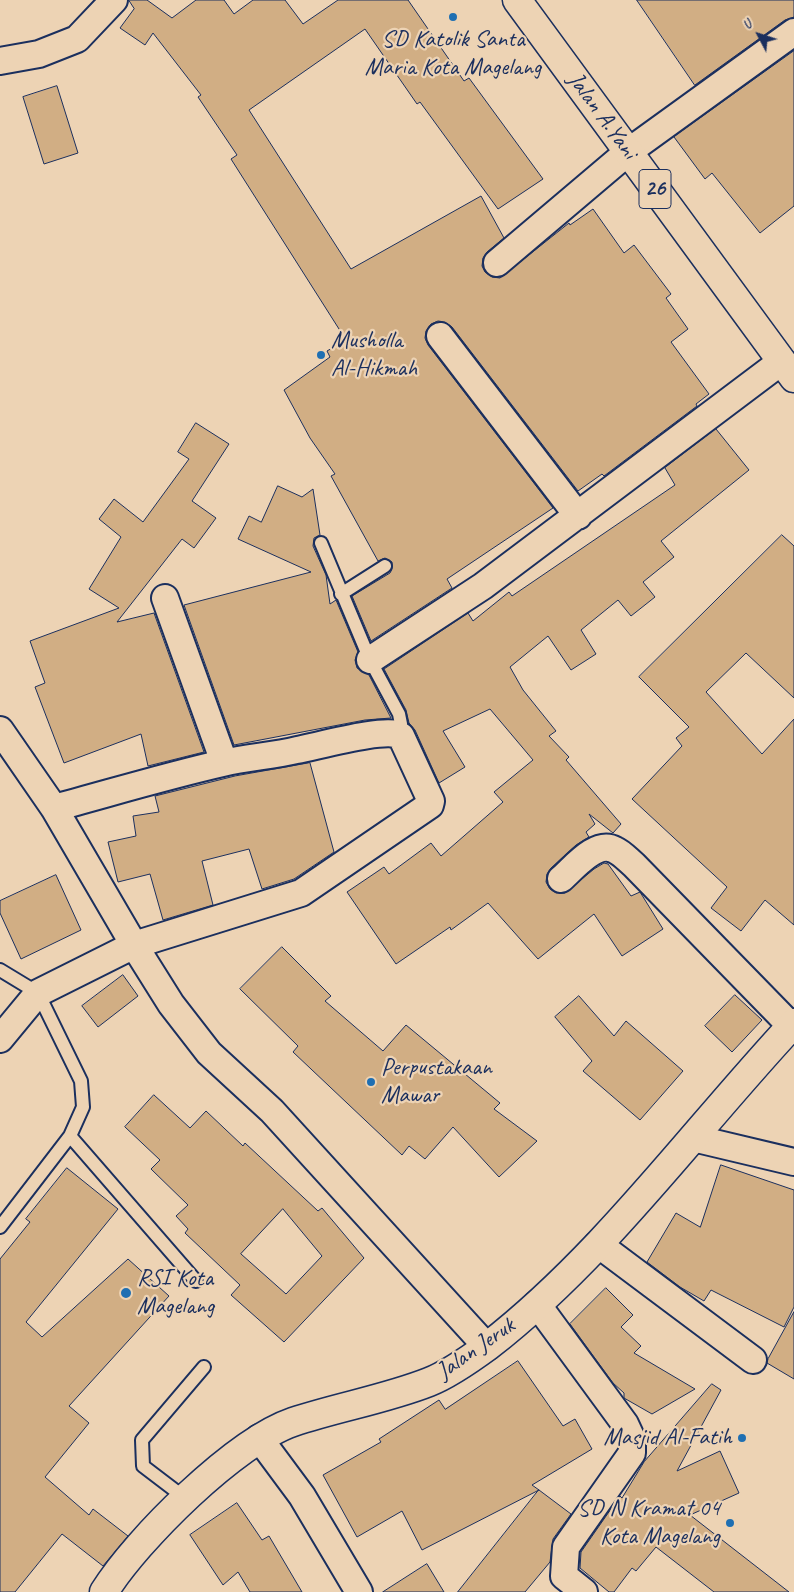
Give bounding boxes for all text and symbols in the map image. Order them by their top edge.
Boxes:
north arrow [734,10,784,60]
marker: SD Katolik Santa Maria Kota Magelang [447,11,459,23]
text: U [738,17,756,33]
place label: SD Katolik Santa Maria Kota Magelang [365,26,541,82]
street label: Jalan A.Yani [561,67,643,165]
road number: 26 [639,170,671,208]
place label: Musholla Al-Hikmah [331,327,417,383]
marker: Musholla Al-Hikmah [315,349,327,361]
place label: Perpustakaan Mawar [381,1054,492,1110]
marker: Perpustakaan Mawar [365,1076,377,1088]
place label: RSI Kota Magelang [137,1265,214,1321]
marker: RSI Kota Magelang [119,1286,133,1300]
street label: Jalan Jeruk [431,1312,521,1386]
place label: Masjid Al-Fatih [604,1424,732,1452]
marker: Masjid Al-Fatih [736,1432,748,1444]
place label: SD N Kramat 04 Kota Magelang [577,1495,720,1551]
marker: SD N Kramat 04 Kota Magelang [724,1517,736,1529]

